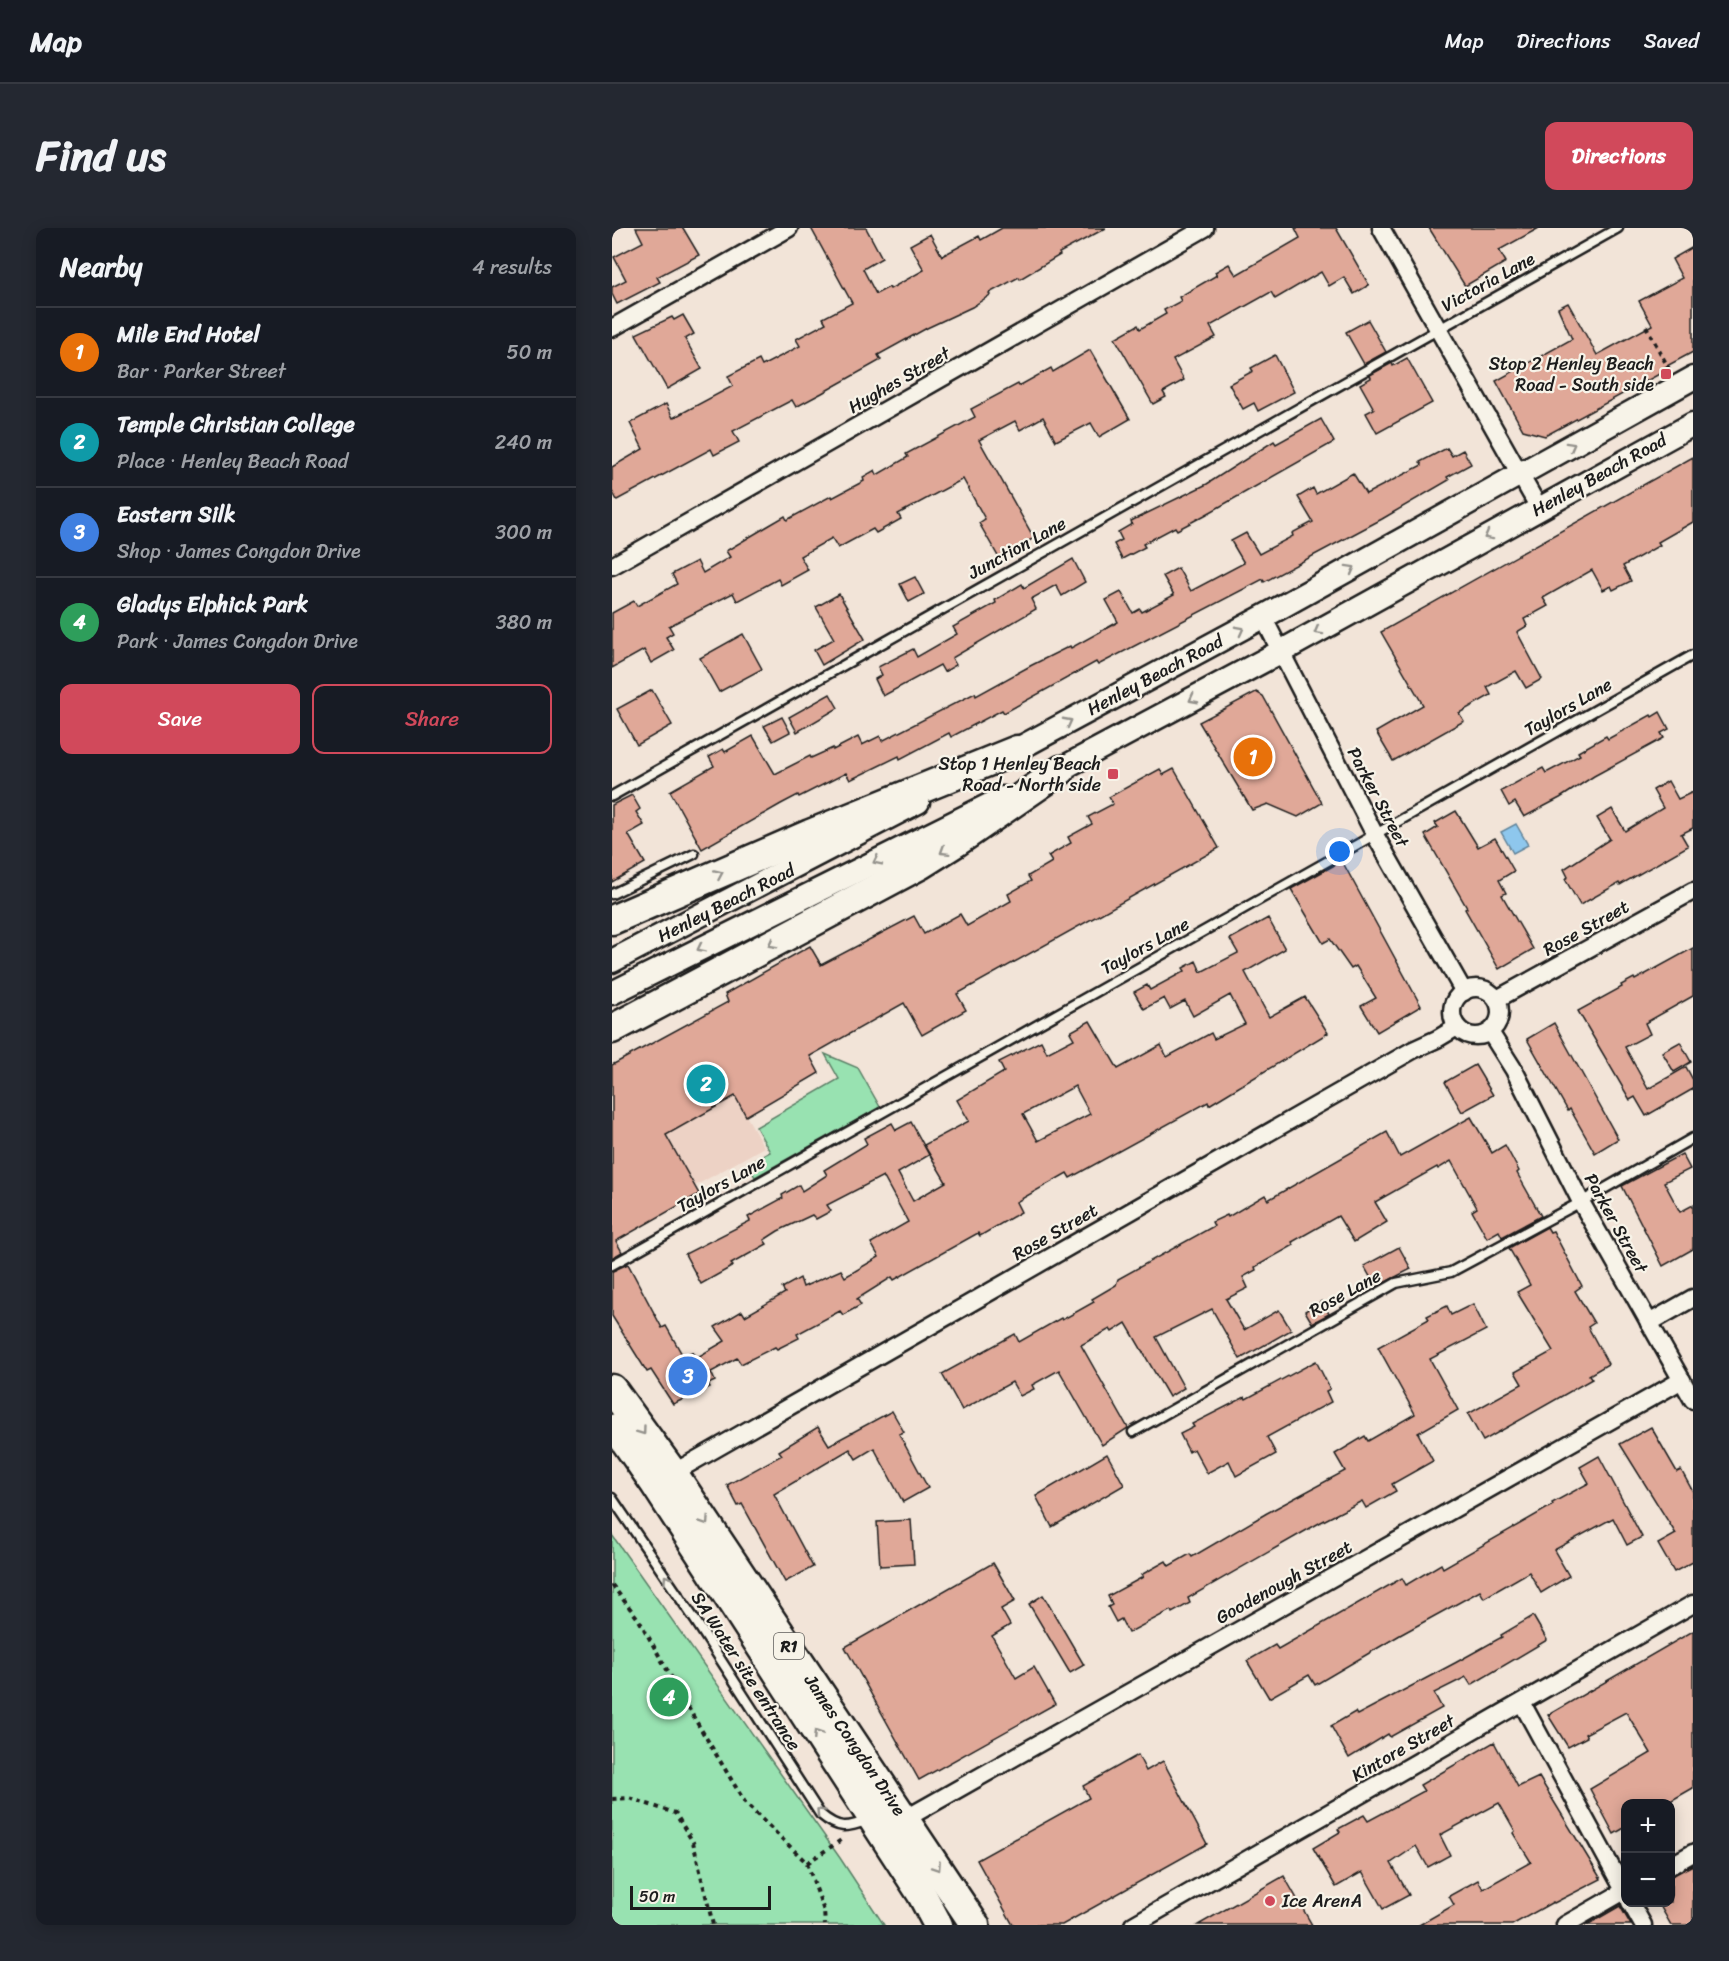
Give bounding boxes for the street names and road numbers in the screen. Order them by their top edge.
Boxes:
street label: Victoria Lane [1435,243,1541,321]
street label: Hughes Street [842,337,957,422]
street label: Henley Beach Road [1525,424,1674,526]
street label: Junction Lane [961,508,1072,589]
street label: Henley Beach Road [1081,625,1230,725]
street label: Taylors Lane [1518,669,1618,745]
street label: Parker Street [1338,741,1418,854]
street label: Henley Beach Road [652,854,802,951]
street label: Rose Street [1537,891,1635,965]
street label: Taylors Lane [1095,908,1195,984]
street label: Taylors Lane [671,1146,771,1222]
street label: Parker Street [1575,1167,1657,1279]
street label: Rose Street [1006,1194,1104,1270]
street label: Rose Lane [1303,1260,1387,1326]
street label: Goodenough Street [1210,1531,1358,1633]
street label: SA Water site entrance [682,1585,810,1757]
road number: R1 [774,1633,804,1659]
street label: James Congdon Drive [795,1667,915,1823]
street label: Kintore Street [1345,1705,1462,1791]

